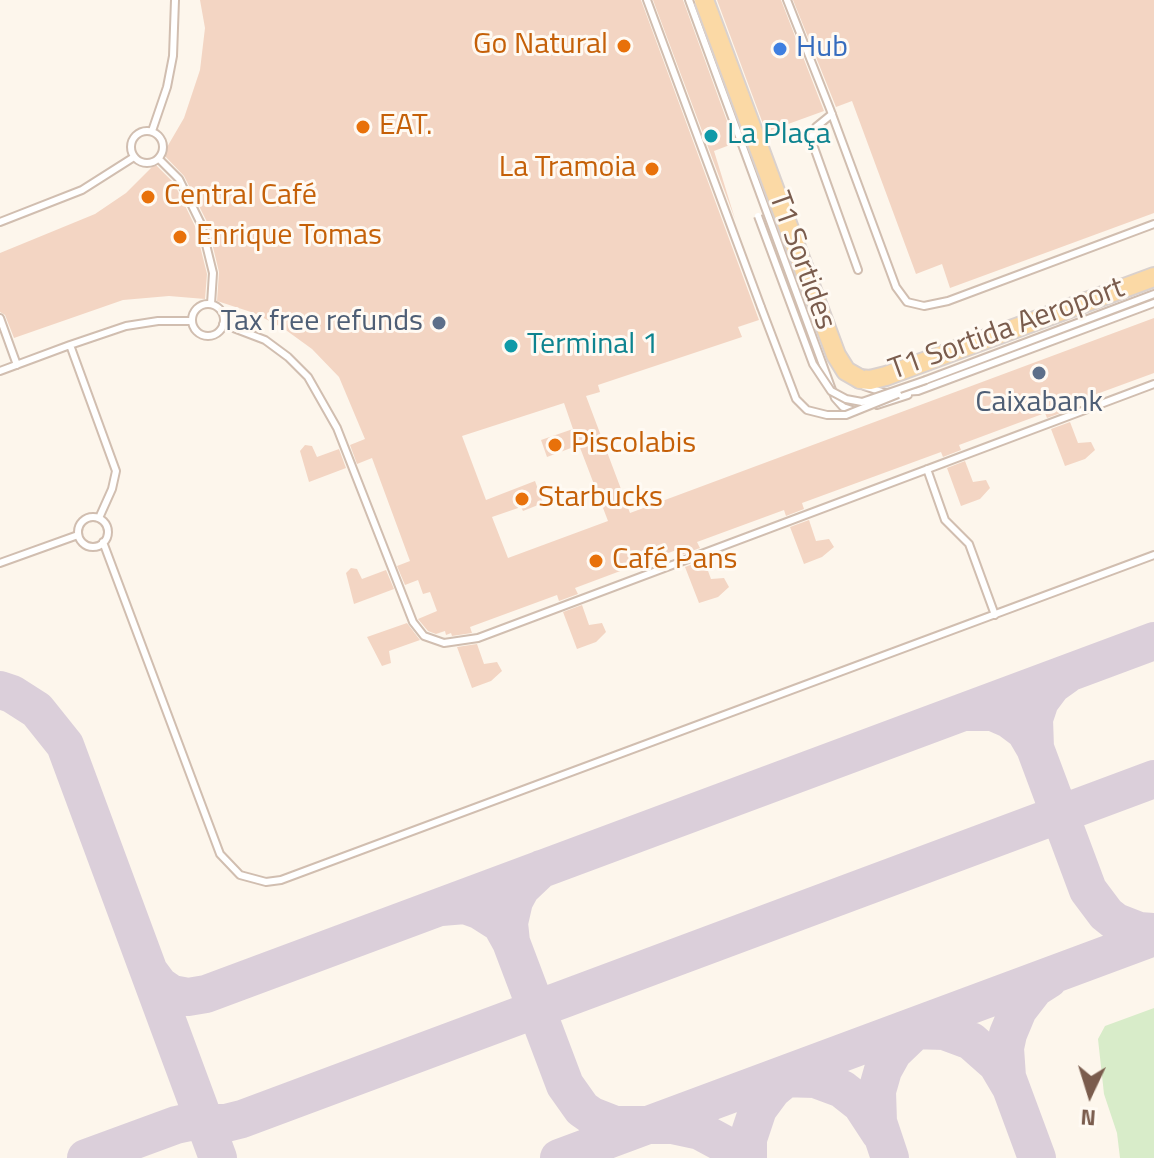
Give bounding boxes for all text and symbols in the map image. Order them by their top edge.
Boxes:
place label: Go Natural [473,28,608,64]
place label: Hub [796,31,848,67]
marker: Go Natural [615,37,633,55]
marker: Hub [771,40,789,58]
place label: EAT. [379,109,432,145]
marker: EAT. [354,118,372,136]
place label: La Plaça [727,118,831,154]
marker: La Plaça [702,127,720,145]
place label: La Tramoia [499,151,636,187]
marker: La Tramoia [643,160,661,178]
place label: Central Café [164,179,317,215]
street label: T1 Sortides [760,187,842,335]
marker: Central Café [139,188,157,206]
place label: Enrique Tomas [196,219,382,255]
marker: Enrique Tomas [171,228,189,246]
street label: T1 Sortida Aeroport [885,271,1129,389]
place label: Tax free refunds [221,305,423,341]
marker: Tax free refunds [430,314,448,332]
place label: Terminal 1 [527,328,659,364]
marker: Terminal 1 [502,337,520,355]
marker: Caixabank [1030,364,1048,382]
place label: Caixabank [975,386,1103,422]
place label: Piscolabis [571,427,696,463]
marker: Piscolabis [546,436,564,454]
place label: Starbucks [538,481,663,517]
marker: Starbucks [513,490,531,508]
place label: Café Pans [612,543,737,579]
marker: Café Pans [587,552,605,570]
north arrow [1050,1054,1130,1134]
text: N [1080,1100,1097,1135]

